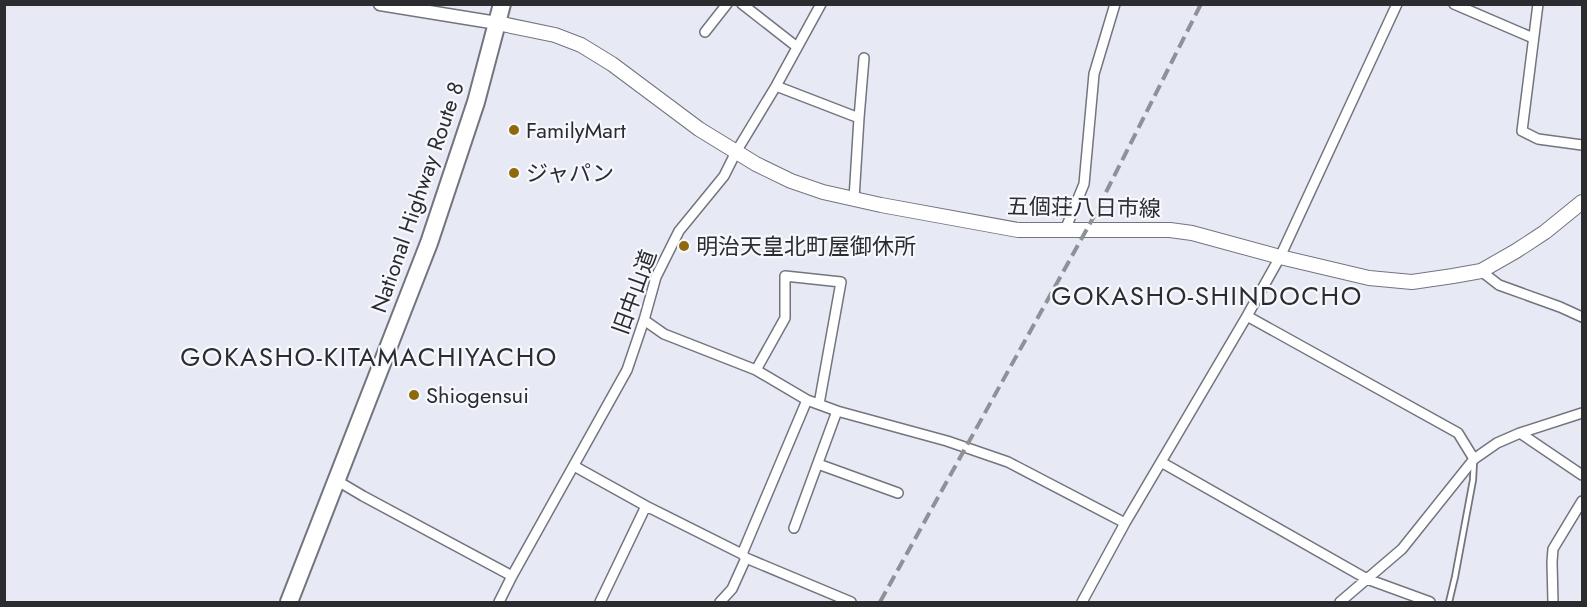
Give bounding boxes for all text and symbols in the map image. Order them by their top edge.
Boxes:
street label: National Highway Route 8 [362,77,472,317]
place label: FamilyMart [526,114,626,146]
marker: FamilyMart [507,123,521,137]
place label: ジャパン [526,157,614,189]
marker: ジャパン [507,166,521,180]
street label: 五個荘八日市線 [1007,190,1161,224]
place label: 明治天皇北町屋御休所 [696,230,916,262]
marker: 明治天皇北町屋御休所 [677,239,691,253]
street label: 旧中山道 [604,245,664,339]
district label: GOKASHO-SHINDOCHO [1051,277,1363,315]
district label: GOKASHO-KITAMACHIYACHO [180,338,558,376]
place label: Shiogensui [426,379,529,411]
marker: Shiogensui [407,388,421,402]

